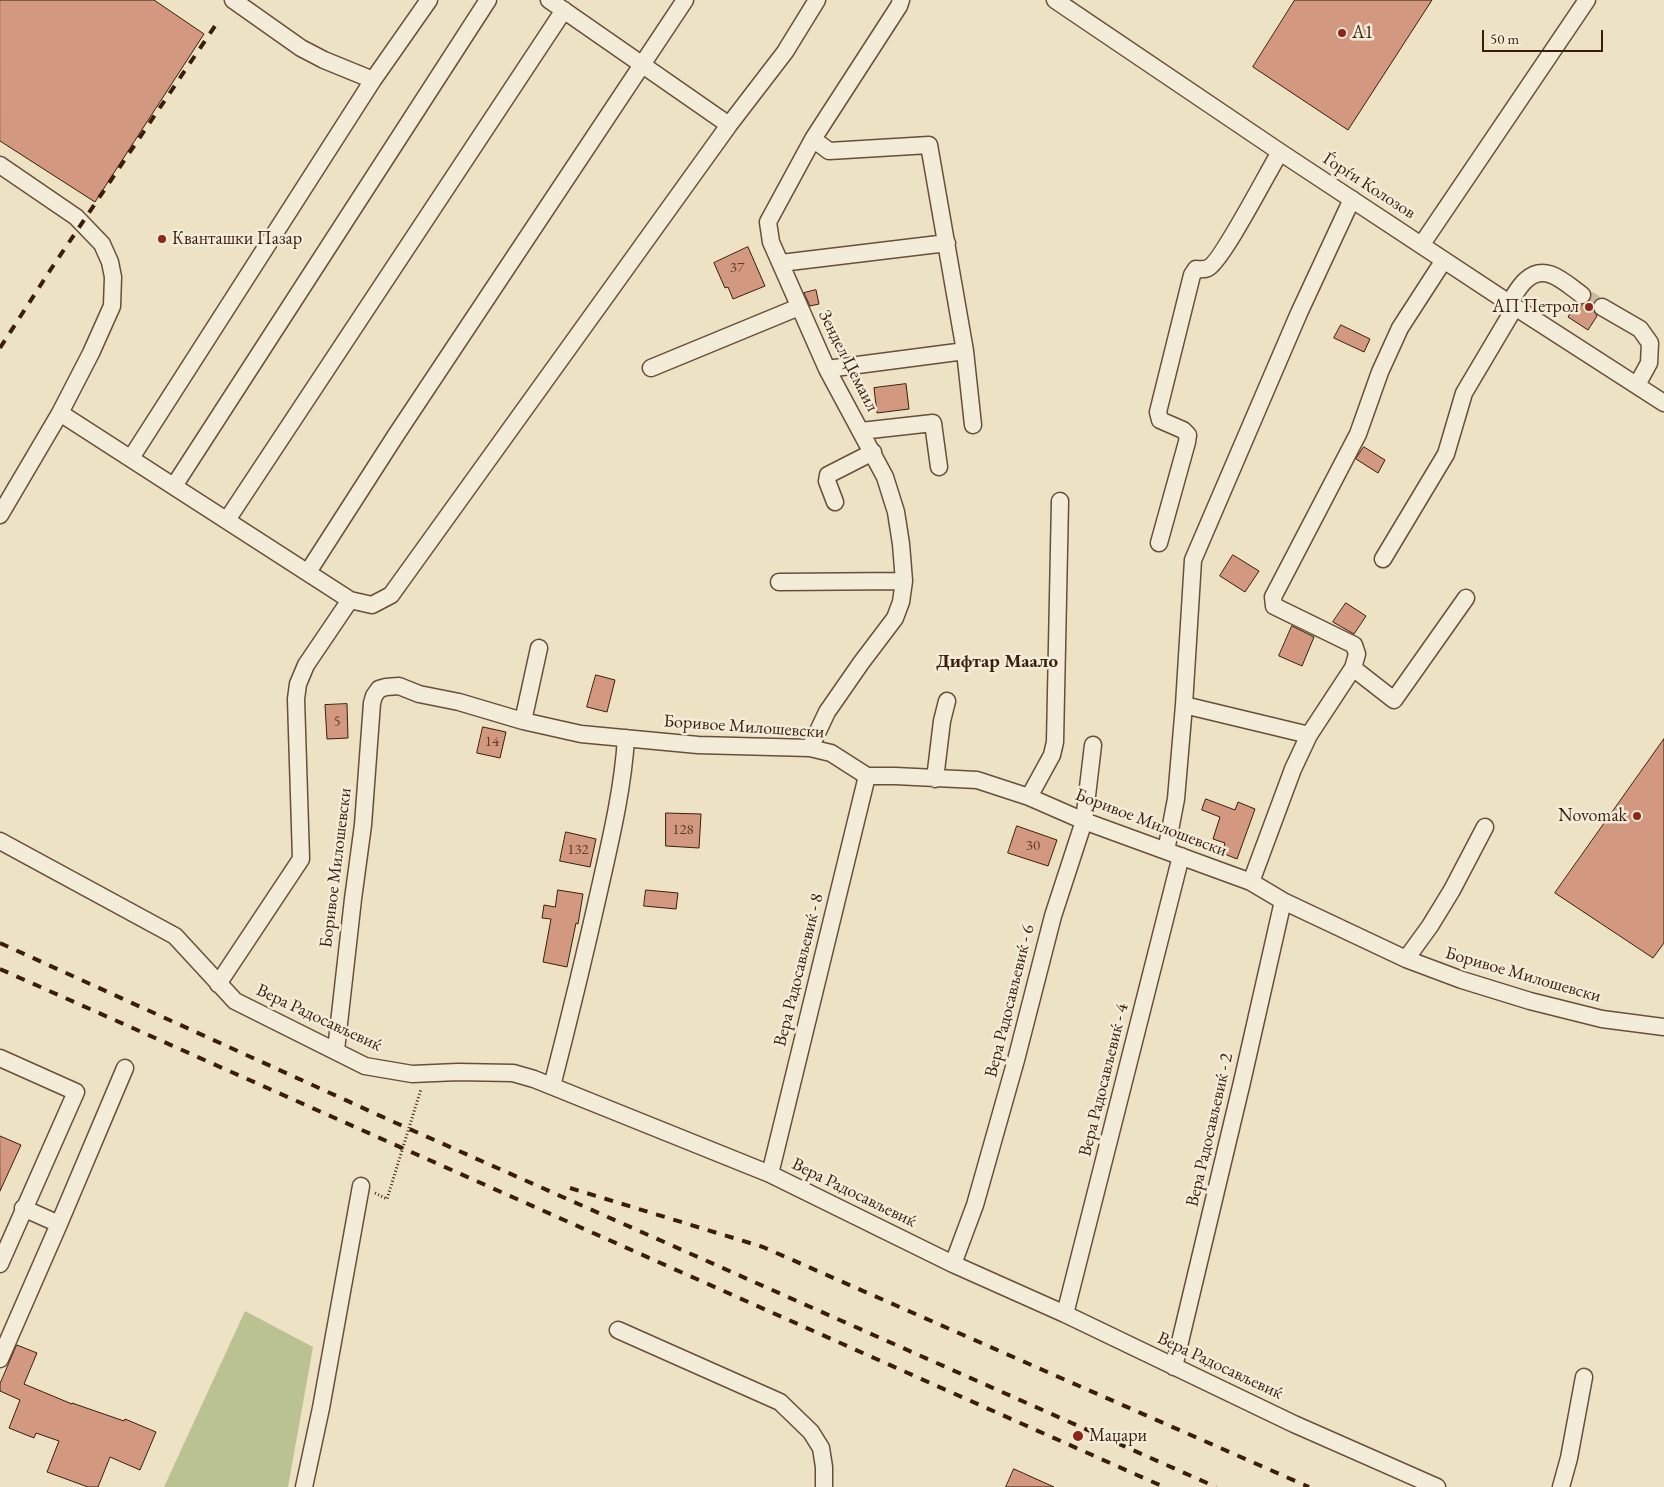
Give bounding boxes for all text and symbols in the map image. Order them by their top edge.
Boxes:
scale bar [1484,20,1605,52]
place label: А1 [1352,22,1373,44]
marker: А1 [1336,27,1348,39]
text: 50 m [1490,29,1519,48]
street label: Ѓорѓи Колозов [1319,148,1419,224]
place label: Кванташки Пазар [172,228,302,250]
marker: Кванташки Пазар [156,233,168,245]
house number: 37 [730,259,744,277]
place label: АП Петрол [1492,296,1579,318]
marker: АП Петрол [1583,301,1595,313]
street label: Зендел Џемаил [813,307,883,415]
district label: Дифтар Маало [936,651,1058,673]
street label: Боривое Милошевски [663,711,825,743]
house number: 5 [333,713,341,731]
house number: 14 [485,733,499,751]
street label: Боривое Милошевски [1072,784,1230,862]
street label: Боривое Милошевски [315,787,357,949]
place label: Novomak [1558,805,1627,827]
marker: Novomak [1631,810,1643,822]
house number: 128 [672,821,694,839]
house number: 30 [1026,837,1040,855]
house number: 132 [567,841,589,859]
street label: Вера Радосављевиќ - 8 [770,891,828,1049]
street label: Вера Радосављевиќ - 6 [981,922,1039,1080]
street label: Боривое Милошевски [1443,942,1603,1008]
street label: Вера Радосављевиќ [253,979,385,1057]
street label: Вера Радосављевиќ - 4 [1075,1001,1133,1159]
street label: Вера Радосављевиќ - 2 [1182,1051,1238,1209]
street label: Вера Радосављевиќ [788,1153,920,1233]
street label: Вера Радосављевиќ [1154,1327,1286,1405]
place label: Маџари [1089,1425,1147,1447]
marker: Маџари [1071,1429,1085,1443]

